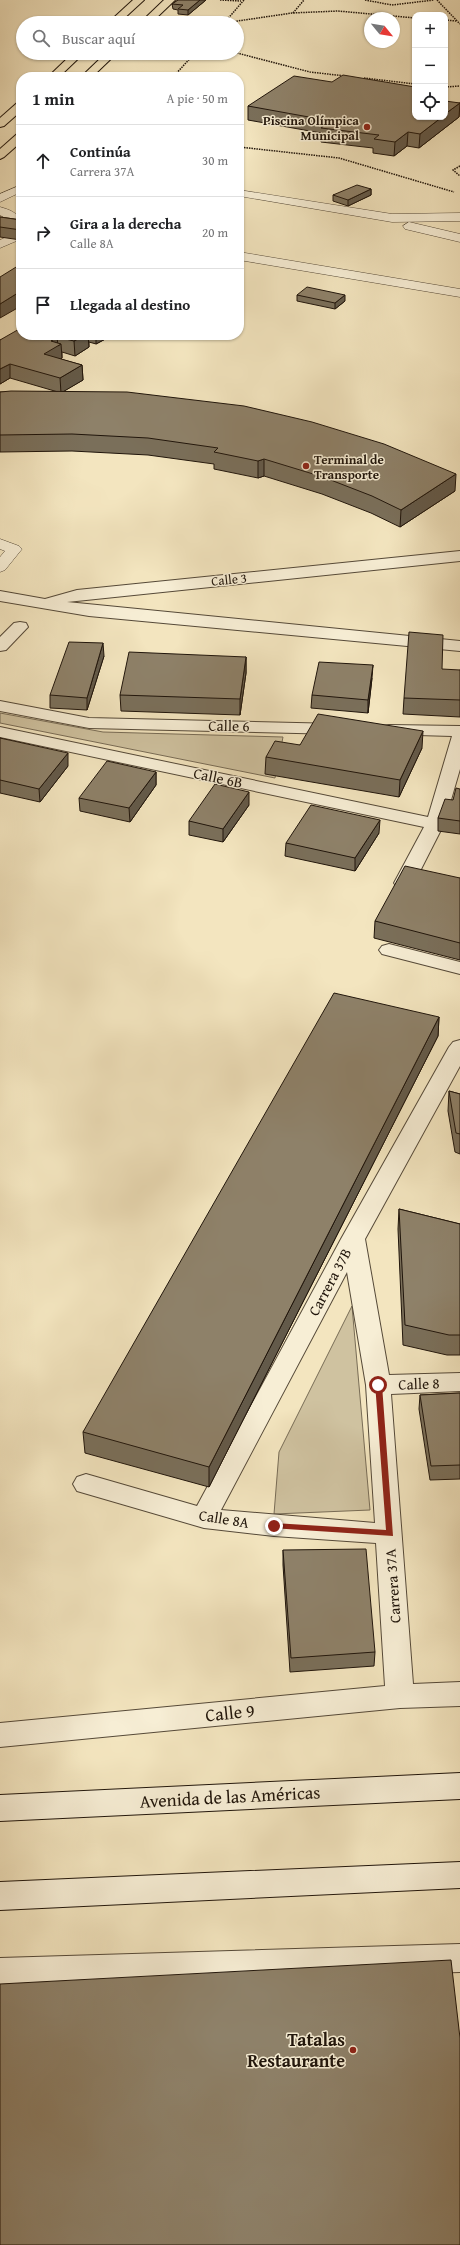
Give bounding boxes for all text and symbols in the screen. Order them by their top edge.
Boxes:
north arrow [364,12,400,48]
map controls [412,12,448,120]
button: + [412,12,448,48]
search box [16,16,244,60]
icon: search [30,27,52,49]
text: Buscar aquí [62,28,135,49]
button: − [412,48,448,84]
button: locate [412,84,448,120]
text: 1 min [32,86,74,111]
text: A pie · 50 m [167,89,228,108]
place label: Piscina Olímpica Municipal [263,111,359,145]
marker: Piscina Olímpica Municipal [362,122,372,132]
text: Continúa [70,141,131,162]
icon: ahead [32,150,54,172]
text: 30 m [202,151,228,170]
text: Carrera 37A [70,162,134,181]
text: Gira a la derecha [70,213,181,234]
icon: right [32,222,54,244]
text: 20 m [202,223,228,242]
text: Calle 8A [70,234,114,253]
icon: arrive [32,294,54,316]
text: Llegada al destino [70,294,190,315]
place label: Terminal de Transporte [314,450,384,484]
marker: Terminal de Transporte [301,461,311,471]
street label: Calle 3 [210,568,248,591]
street label: Calle 6 [208,715,250,736]
street label: Calle 6B [192,762,245,793]
street label: Carrera 37B [303,1244,356,1319]
street label: Calle 8 [398,1372,440,1395]
route start [369,1376,387,1394]
street label: Calle 8A [198,1504,251,1533]
route end [265,1517,283,1535]
street label: Carrera 37A [379,1548,406,1624]
street label: Calle 9 [204,1696,256,1729]
street label: Avenida de las Américas [139,1778,321,1815]
place label: Tatalas Restaurante [247,2026,345,2074]
marker: Tatalas Restaurante [348,2045,358,2055]

